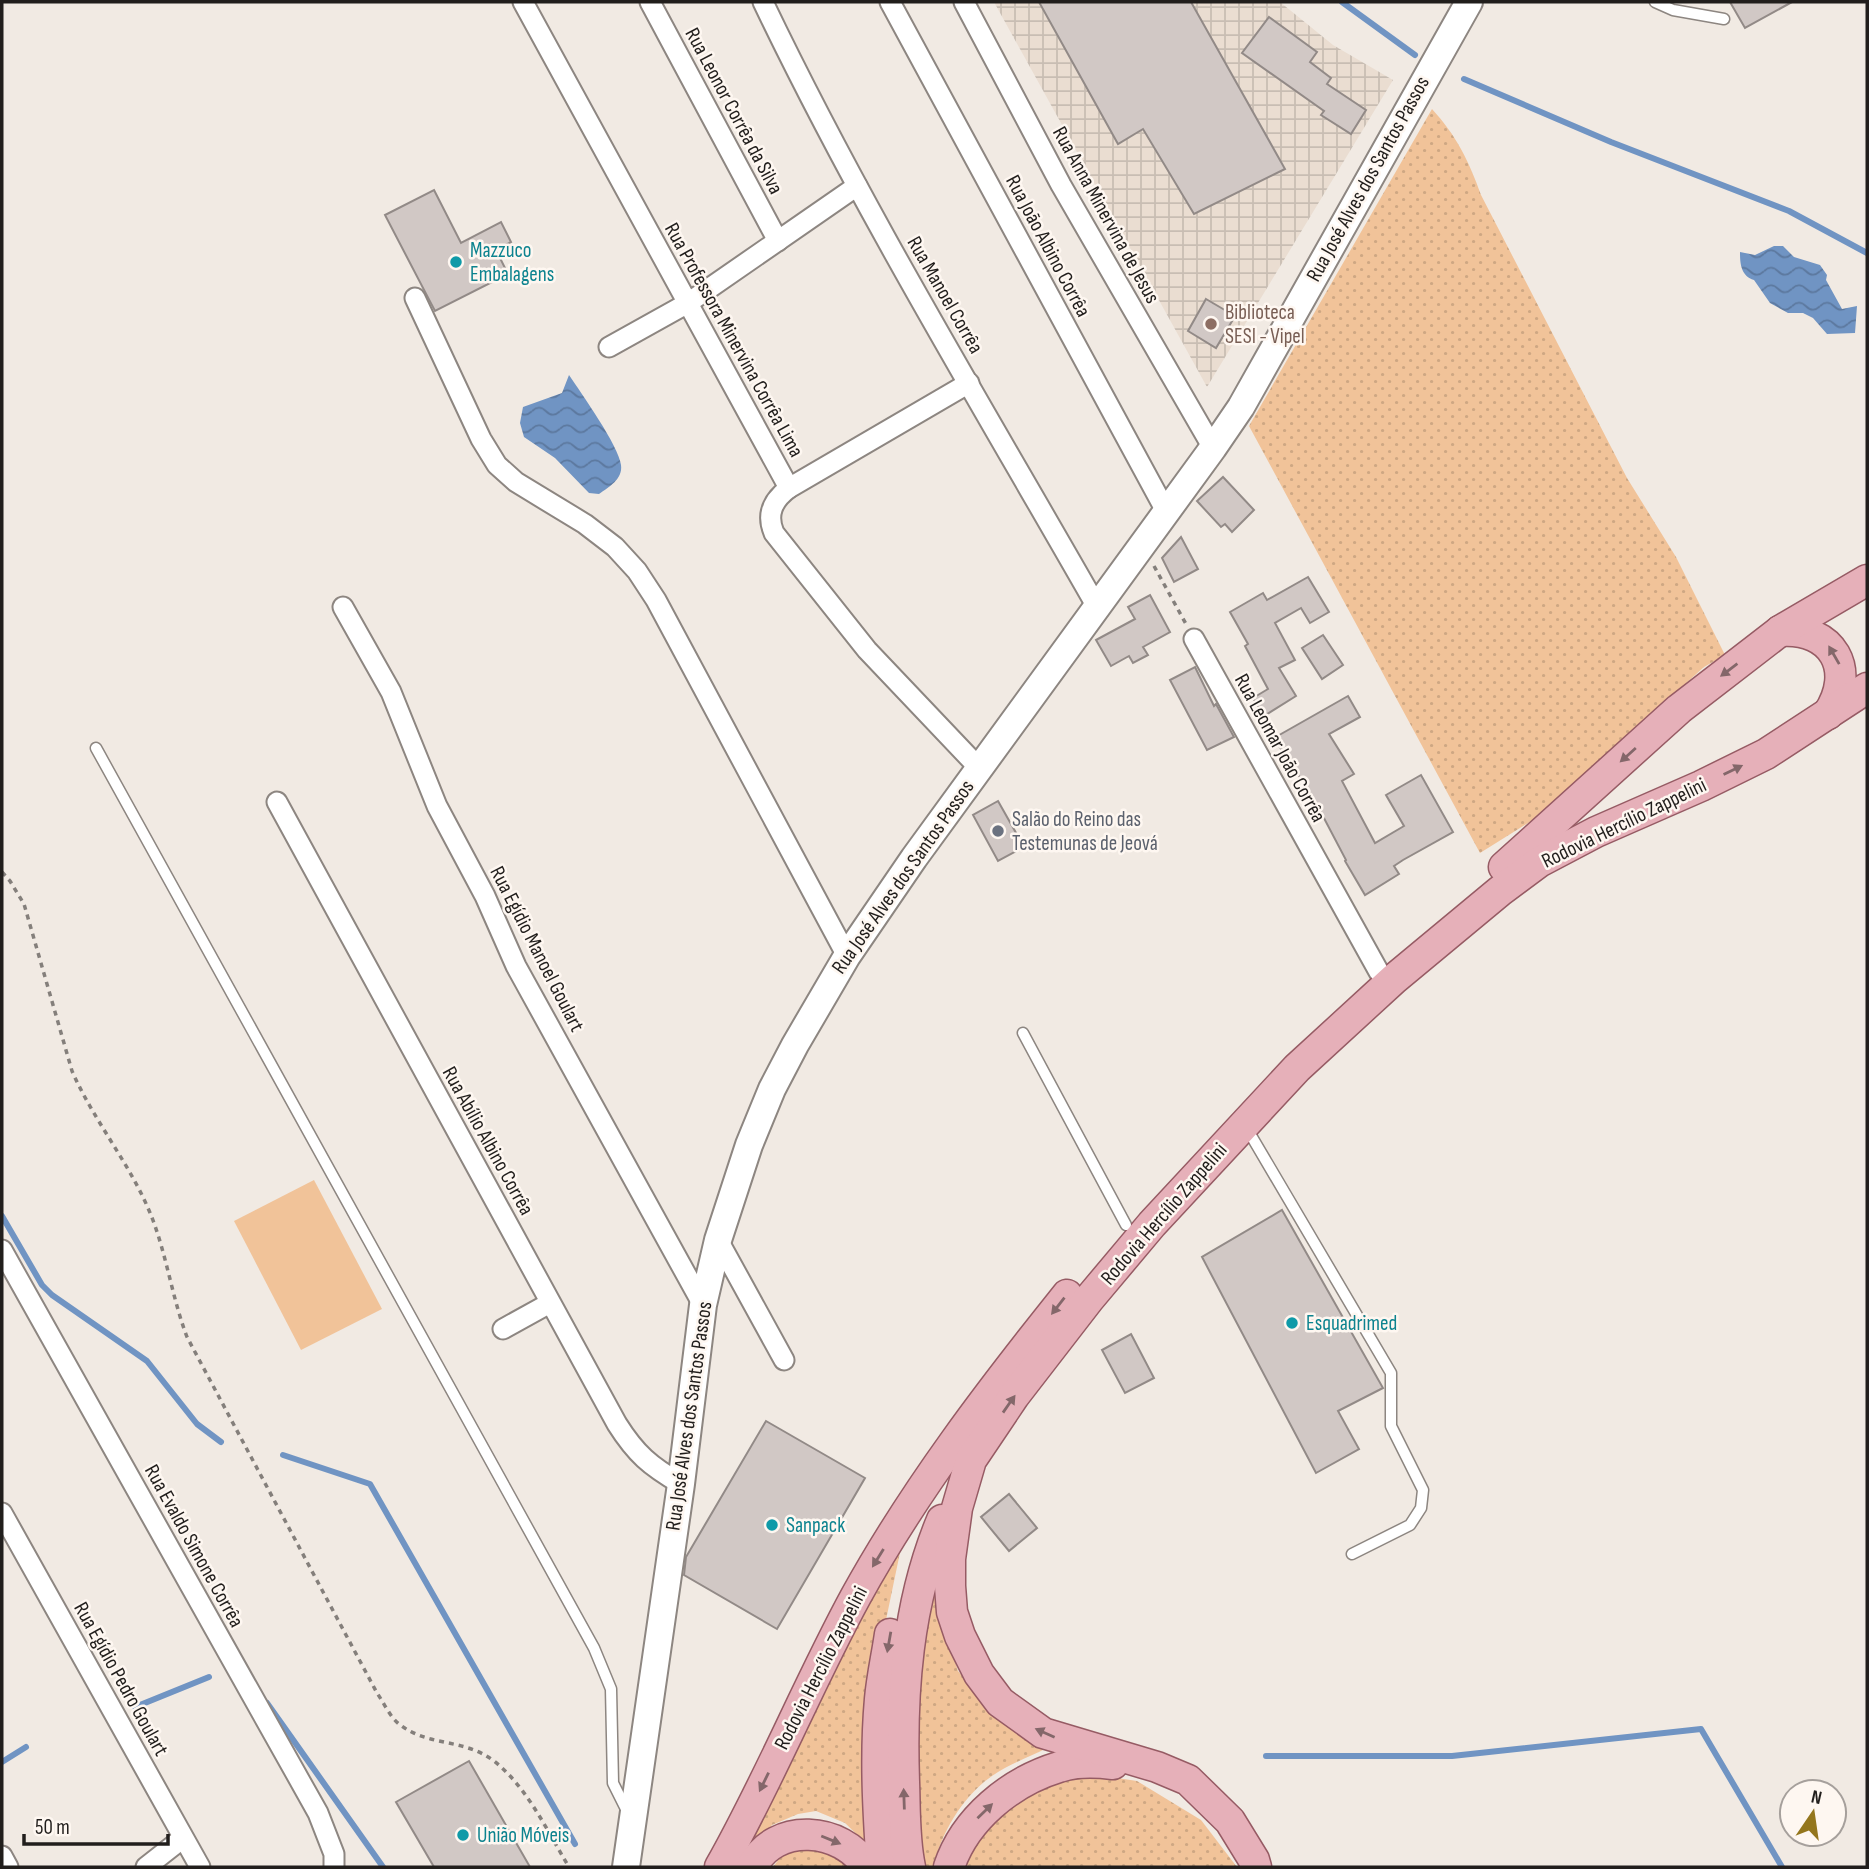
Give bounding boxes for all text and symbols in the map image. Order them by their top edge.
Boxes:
street label: Rua Leonor Corrêa da Silva [680,24,788,198]
street label: Rua José Alves dos Santos Passos [1301,72,1435,286]
street label: Rua Anna Minervina de Jesus [1047,122,1165,308]
street label: Rua João Albino Corrêa [1000,171,1096,321]
street label: Rua Professora Minervina Corrêa Lima [659,219,809,461]
street label: Rua Manoel Corrêa [901,232,989,358]
place label: Mazzuco Embalagens [470,238,554,287]
marker: Mazzuco Embalagens [448,254,464,270]
place label: Biblioteca SESI - Vipel [1225,300,1305,349]
marker: Biblioteca SESI - Vipel [1203,316,1219,332]
one-way arrow [1827,646,1840,665]
one-way arrow [1720,663,1739,677]
street label: Rua Leomar João Corrêa [1229,670,1331,826]
one-way arrow [1619,747,1637,763]
one-way arrow [1723,764,1743,775]
street label: Rodovia Hercílio Zappelini [1538,772,1710,874]
street label: Rua José Alves dos Santos Passos [827,775,979,979]
place label: Salão do Reino das Testemunas de Jeová [1012,807,1158,856]
marker: Salão do Reino das Testemunas de Jeová [990,823,1006,839]
street label: Rua Egídio Manoel Goulart [485,862,589,1036]
street label: Rua Abílio Albino Corrêa [437,1062,539,1220]
street label: Rodovia Hercílio Zappelini [1096,1138,1232,1290]
one-way arrow [1050,1297,1065,1315]
street label: Rua José Alves dos Santos Passos [661,1300,717,1532]
place label: Esquadrimed [1306,1311,1397,1336]
marker: Esquadrimed [1284,1315,1300,1331]
one-way arrow [1002,1395,1016,1413]
street label: Rua Evaldo Simone Corrêa [139,1460,249,1632]
place label: Sanpack [786,1513,845,1538]
marker: Sanpack [764,1517,780,1533]
one-way arrow [872,1548,885,1567]
street label: Rodovia Hercílio Zappelini [769,1582,873,1754]
street label: Rua Egídio Pedro Goulart [68,1598,174,1760]
one-way arrow [883,1631,894,1653]
one-way arrow [1035,1727,1055,1739]
one-way arrow [758,1772,769,1792]
north arrow [1778,1778,1848,1848]
text: N [1809,1786,1824,1810]
one-way arrow [899,1788,910,1810]
scale bar [24,1802,168,1846]
one-way arrow [977,1802,994,1819]
text: 50 m [35,1815,70,1840]
place label: União Móveis [477,1823,569,1848]
marker: União Móveis [455,1827,471,1843]
one-way arrow [821,1835,842,1846]

